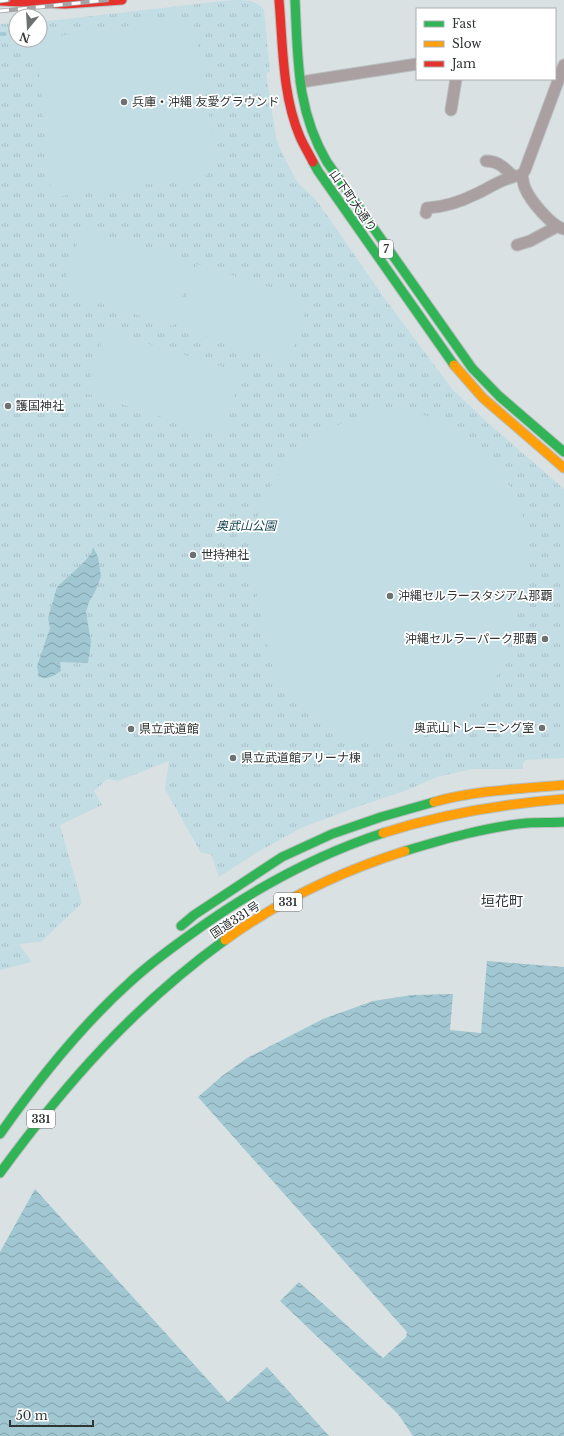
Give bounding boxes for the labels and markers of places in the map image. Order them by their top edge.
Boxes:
place label: 兵庫・沖縄 友愛グラウンド [132,94,279,109]
marker: 兵庫・沖縄 友愛グラウンド [119,97,129,107]
place label: 護国神社 [16,398,64,413]
marker: 護国神社 [3,401,13,411]
place label: 世持神社 [201,547,249,562]
marker: 世持神社 [188,550,198,560]
place label: 沖縄セルラースタジアム那覇 [398,588,553,603]
marker: 沖縄セルラースタジアム那覇 [385,591,395,601]
place label: 沖縄セルラーパーク那覇 [405,631,537,646]
marker: 沖縄セルラーパーク那覇 [540,634,550,644]
place label: 奥武山トレーニング室 [414,720,534,735]
place label: 県立武道館 [139,721,199,736]
marker: 奥武山トレーニング室 [537,723,547,733]
marker: 県立武道館 [126,724,136,734]
place label: 県立武道館アリーナ棟 [241,750,361,765]
marker: 県立武道館アリーナ棟 [228,753,238,763]

